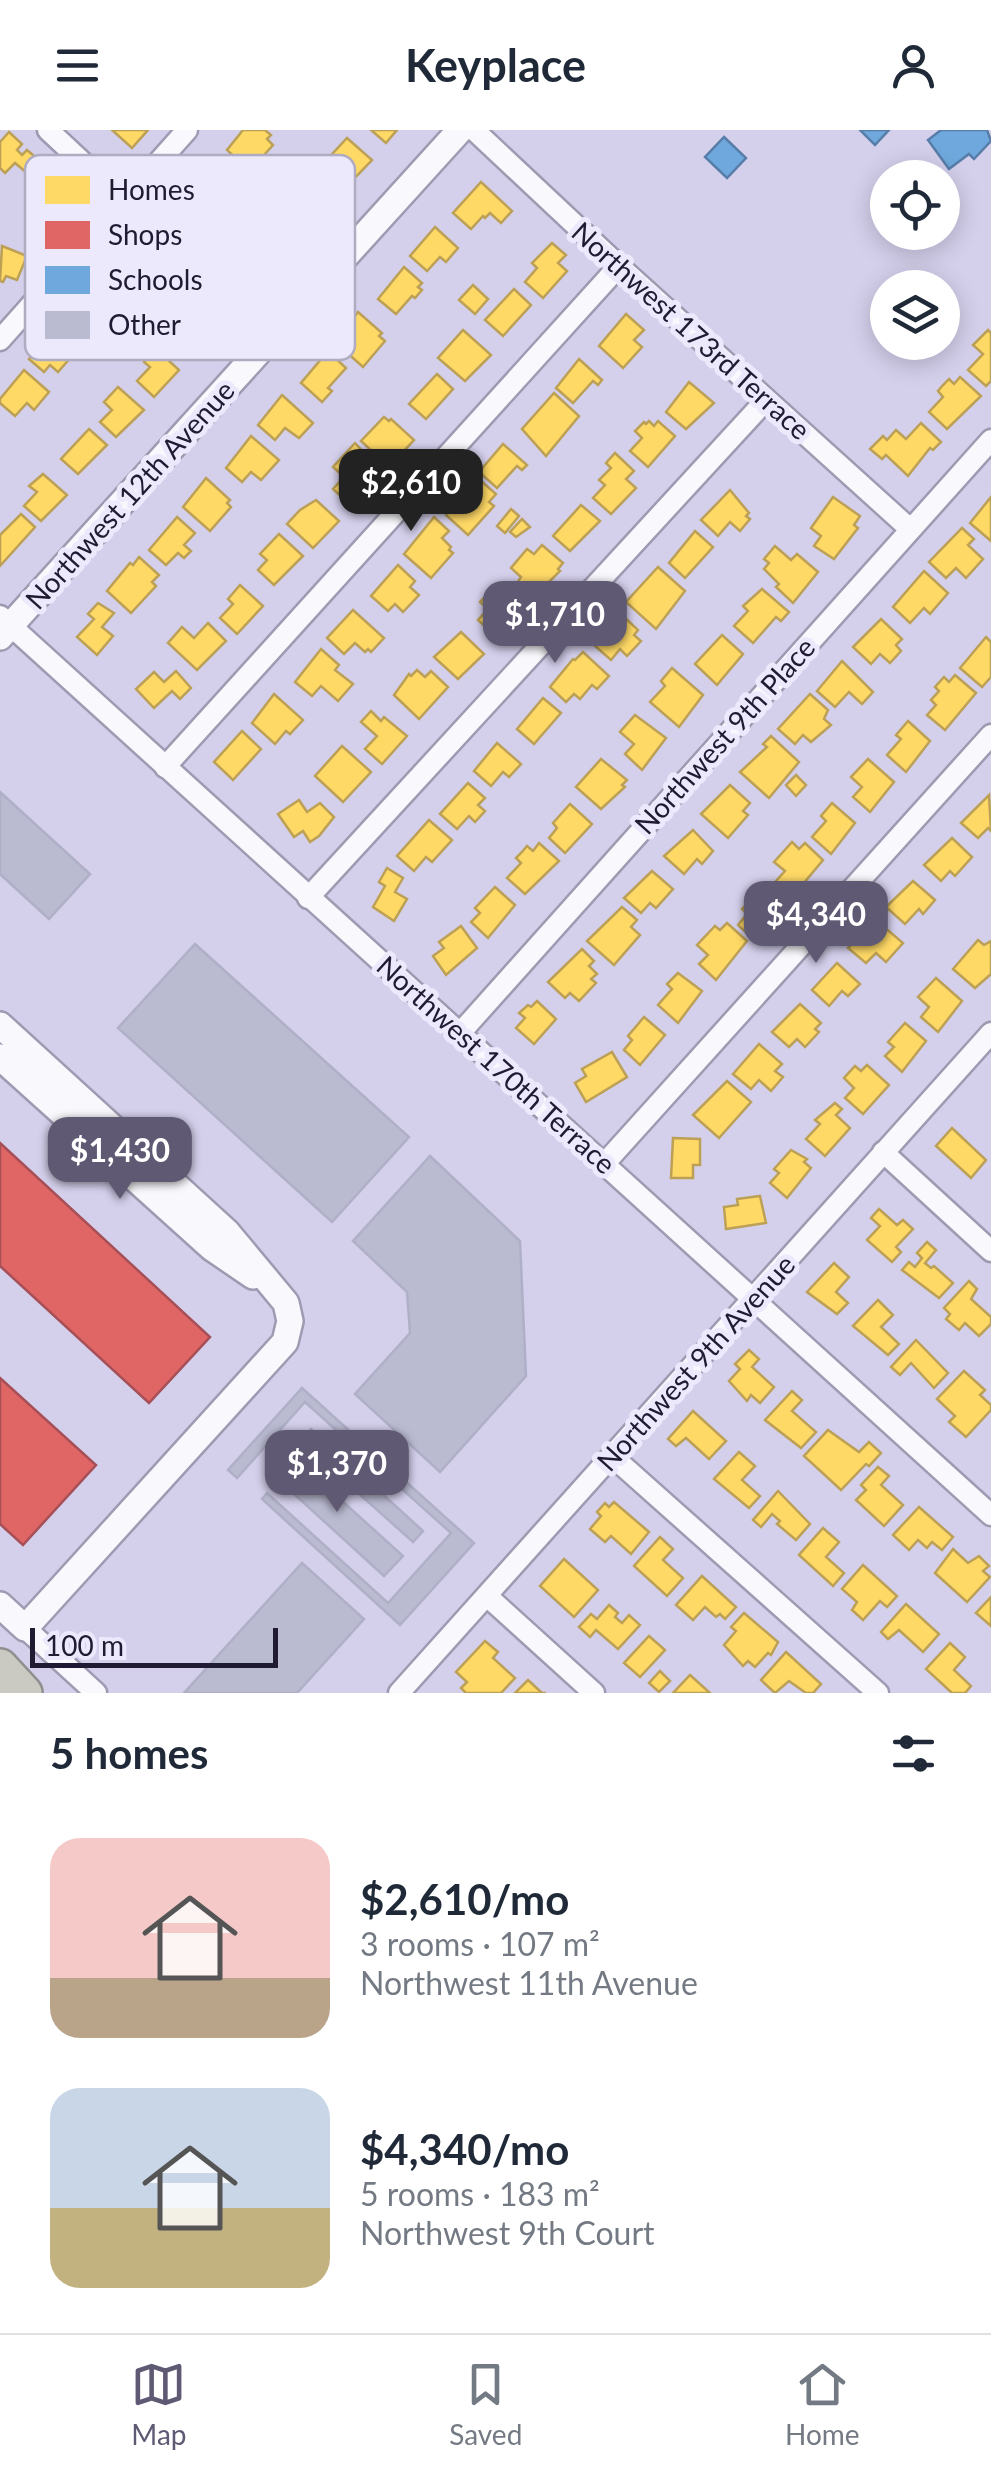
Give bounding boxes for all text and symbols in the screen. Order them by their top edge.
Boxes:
icon: menu [50,38,105,93]
text: Keyplace [405,38,586,92]
icon: person [886,38,941,93]
legend [25,155,355,360]
map controls [870,160,960,360]
button: locate [870,160,960,250]
text: Homes [108,172,195,206]
street label: Northwest 173rd Terrace [566,214,818,446]
text: Shops [108,217,182,251]
text: Schools [108,262,203,296]
button: layers [870,270,960,360]
text: Other [108,307,181,341]
street label: Northwest 12th Avenue [18,373,241,616]
pin: $2,610 [330,449,492,534]
text: $2,610 [361,462,461,501]
pin: $1,710 [474,581,636,666]
text: $1,710 [505,594,605,633]
street label: Northwest 9th Place [627,630,821,841]
pin: $4,340 [735,881,897,966]
text: $4,340 [766,894,866,933]
street label: Northwest 170th Terrace [370,948,623,1180]
pin: $1,430 [39,1117,201,1202]
text: $1,430 [70,1130,170,1169]
street label: Northwest 9th Avenue [589,1247,801,1478]
pin: $1,370 [256,1430,418,1515]
text: $1,370 [287,1443,387,1482]
scale bar [30,1623,278,1668]
text: 100 m [45,1628,124,1662]
icon: filters [886,1726,941,1781]
text: 5 homes [50,1728,208,1778]
text: $2,610/mo [360,1874,569,1924]
icon: home [130,1878,250,1998]
text: 3 rooms · 107 m² [360,1924,600,1963]
text: Northwest 11th Avenue [360,1963,698,2002]
text: $4,340/mo [360,2124,569,2174]
icon: home [130,2128,250,2248]
text: 5 rooms · 183 m² [360,2174,600,2213]
text: Northwest 9th Court [360,2213,655,2252]
tab: Map [131,2357,187,2451]
tab: Saved [449,2357,522,2451]
tab: Home [785,2357,860,2451]

